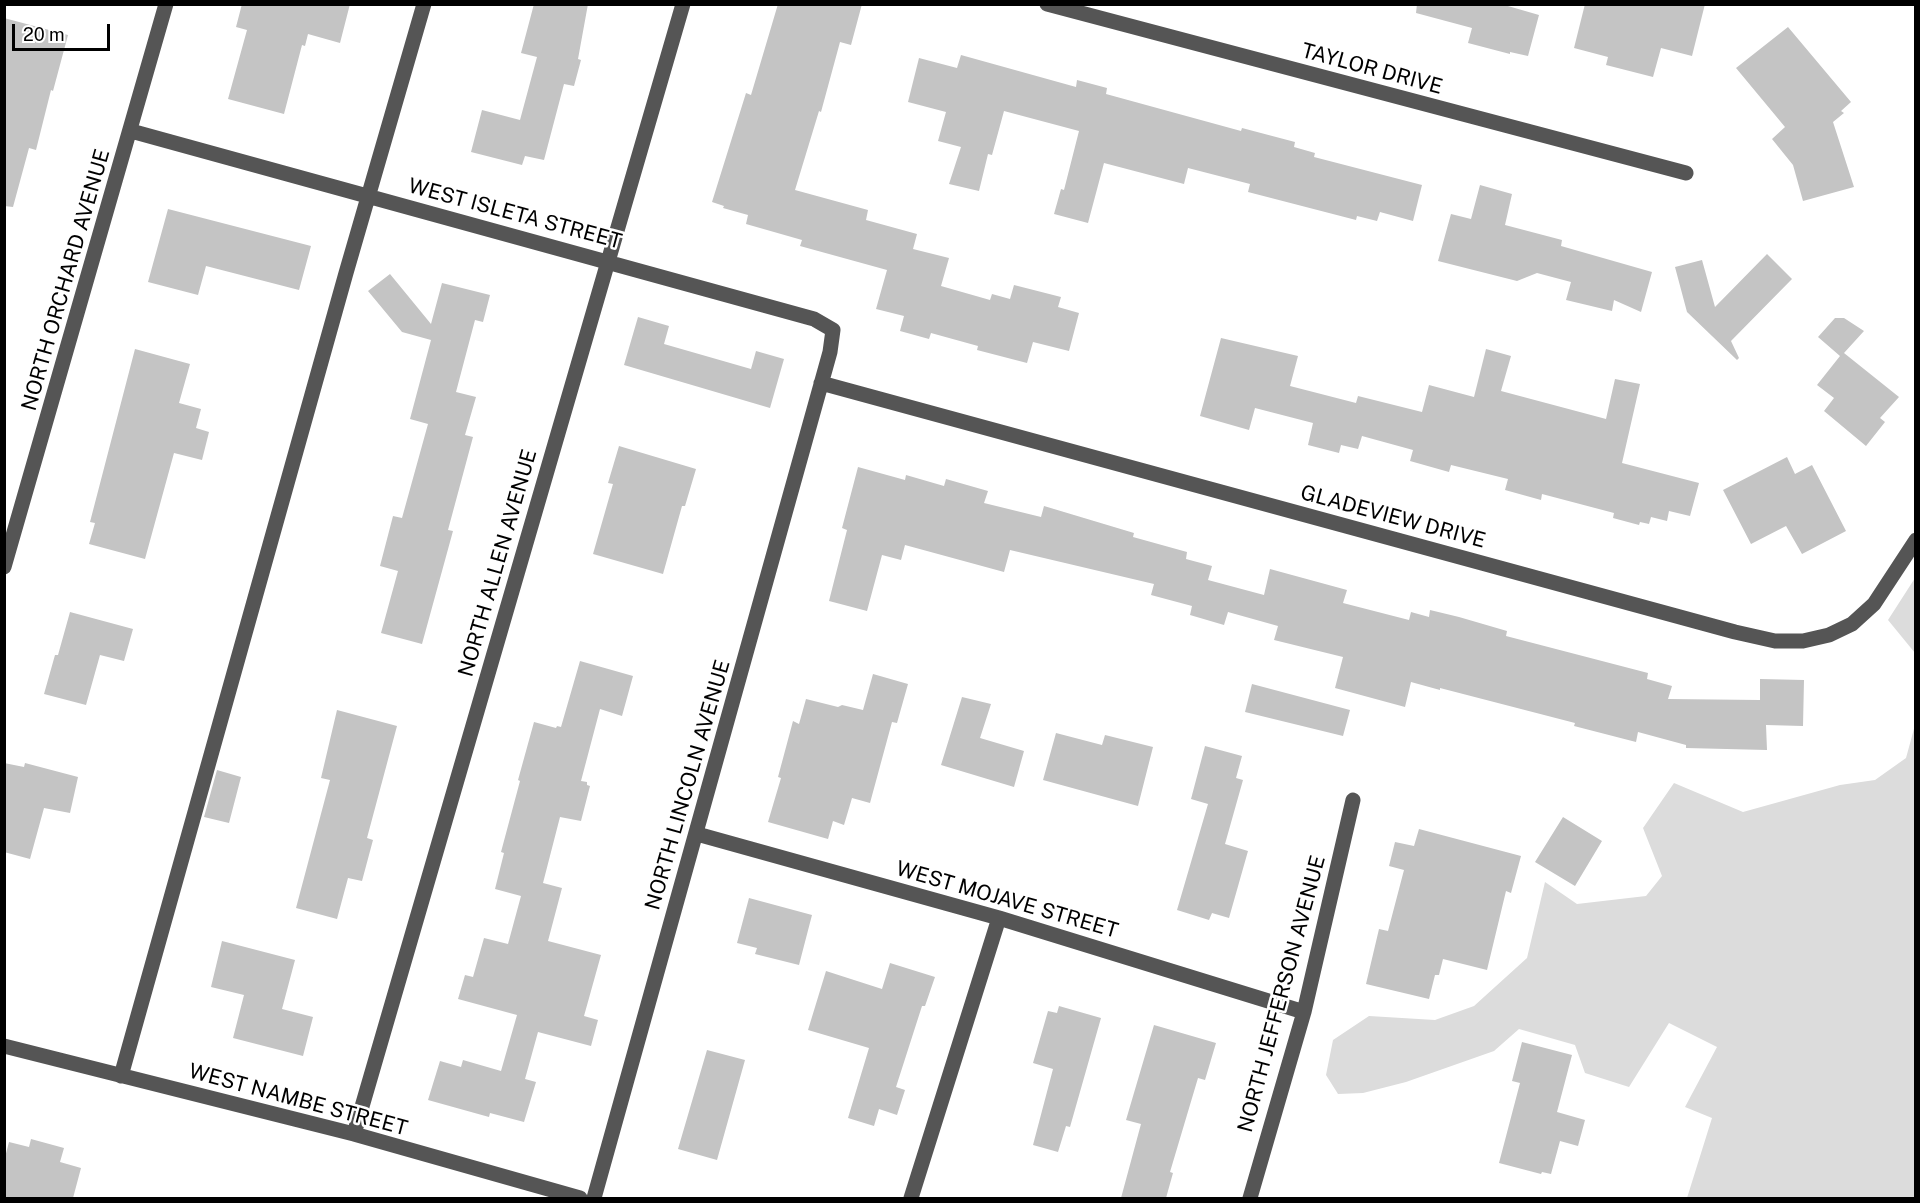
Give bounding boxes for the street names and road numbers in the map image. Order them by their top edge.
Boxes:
street label: TAYLOR DRIVE [1299,38,1445,100]
street label: NORTH ORCHARD AVENUE [17,146,115,414]
street label: WEST ISLETA STREET [406,173,624,255]
street label: NORTH ALLEN AVENUE [453,446,543,680]
street label: GLADEVIEW DRIVE [1298,480,1488,554]
street label: NORTH LINCOLN AVENUE [640,657,736,913]
street label: NORTH JEFFERSON AVENUE [1233,853,1331,1135]
street label: WEST MOJAVE STREET [893,856,1121,944]
street label: WEST NAMBE STREET [186,1059,410,1141]

